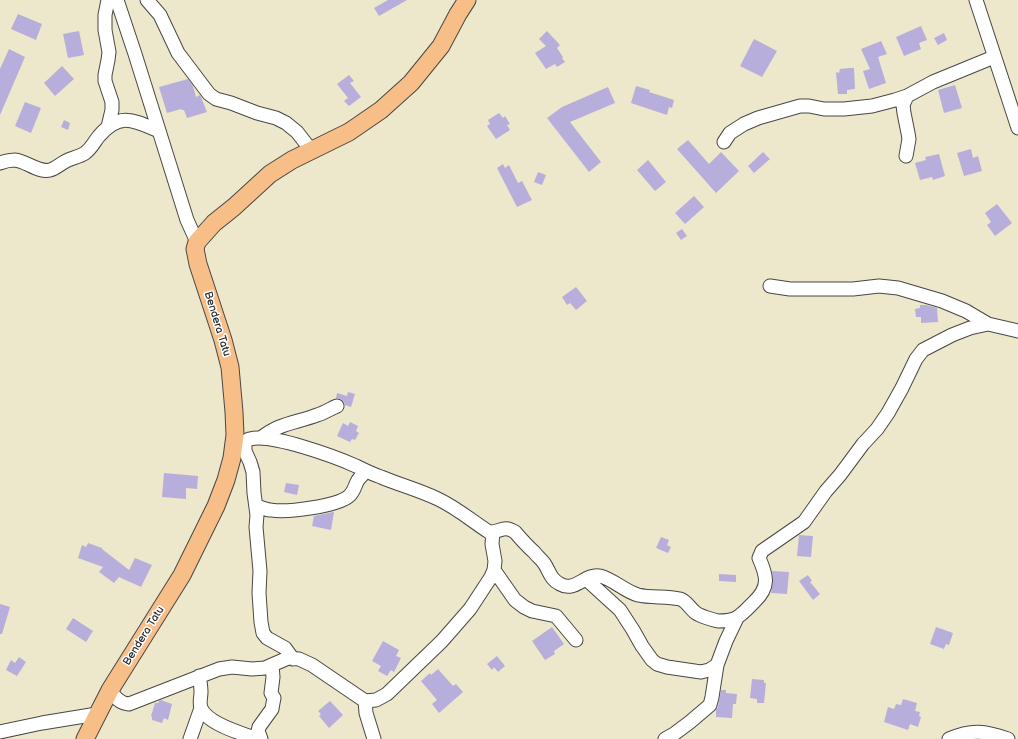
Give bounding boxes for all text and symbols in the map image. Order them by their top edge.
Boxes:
street label: Bendera Tatu [201,290,233,358]
street label: Bendera Tatu [121,604,167,668]

